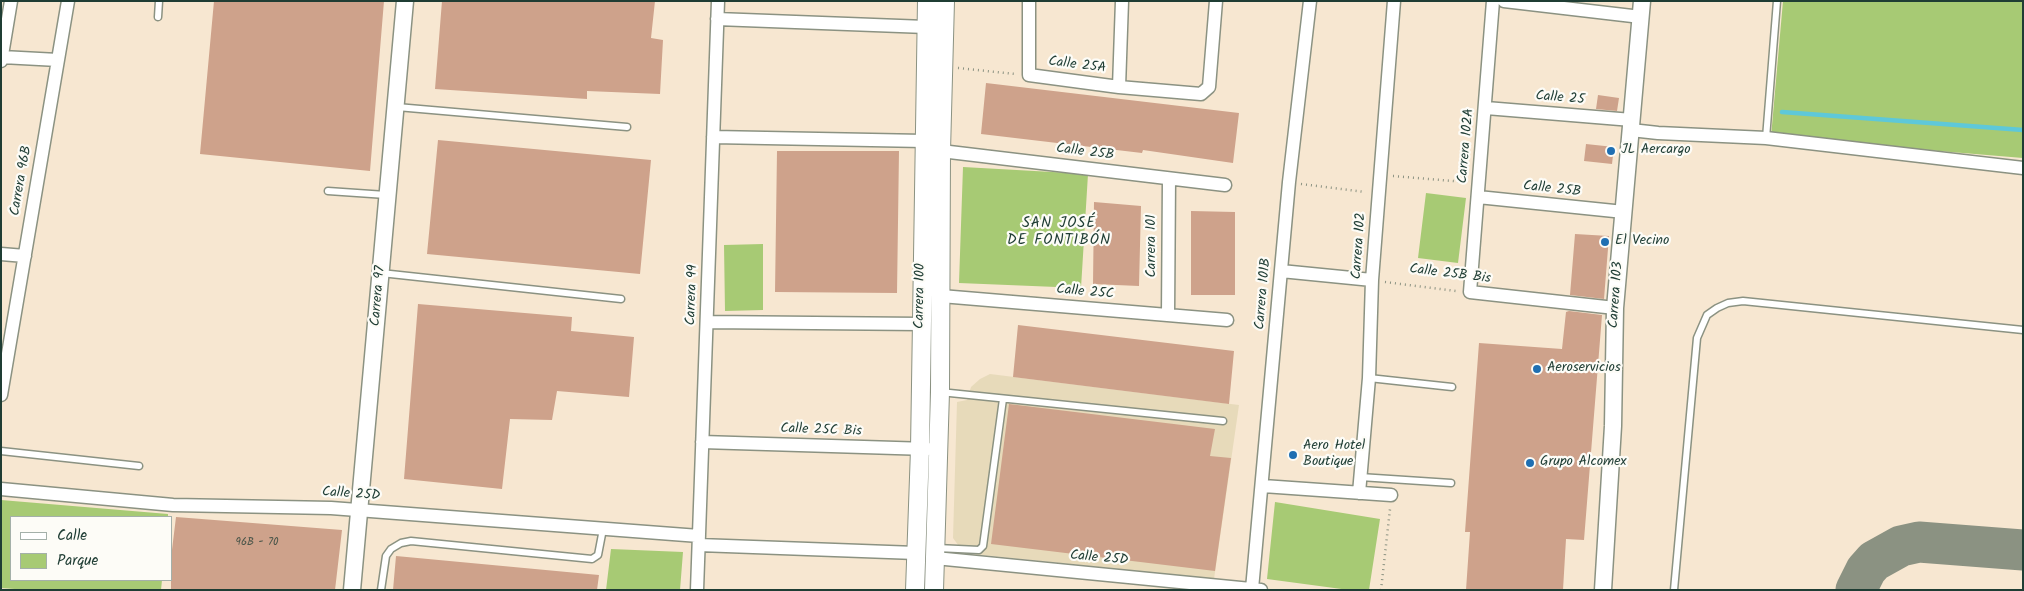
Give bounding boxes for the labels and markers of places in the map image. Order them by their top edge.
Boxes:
place label: JL Aercargo [1621,143,1691,159]
marker: JL Aercargo [1605,145,1617,157]
place label: El Vecino [1615,234,1669,250]
marker: El Vecino [1599,236,1611,248]
place label: Aeroservicios [1547,361,1621,377]
marker: Aeroservicios [1531,363,1543,375]
place label: Aero Hotel Boutique [1303,439,1365,472]
marker: Aero Hotel Boutique [1287,449,1299,461]
place label: Grupo Alcomex [1540,455,1627,471]
marker: Grupo Alcomex [1524,457,1536,469]

